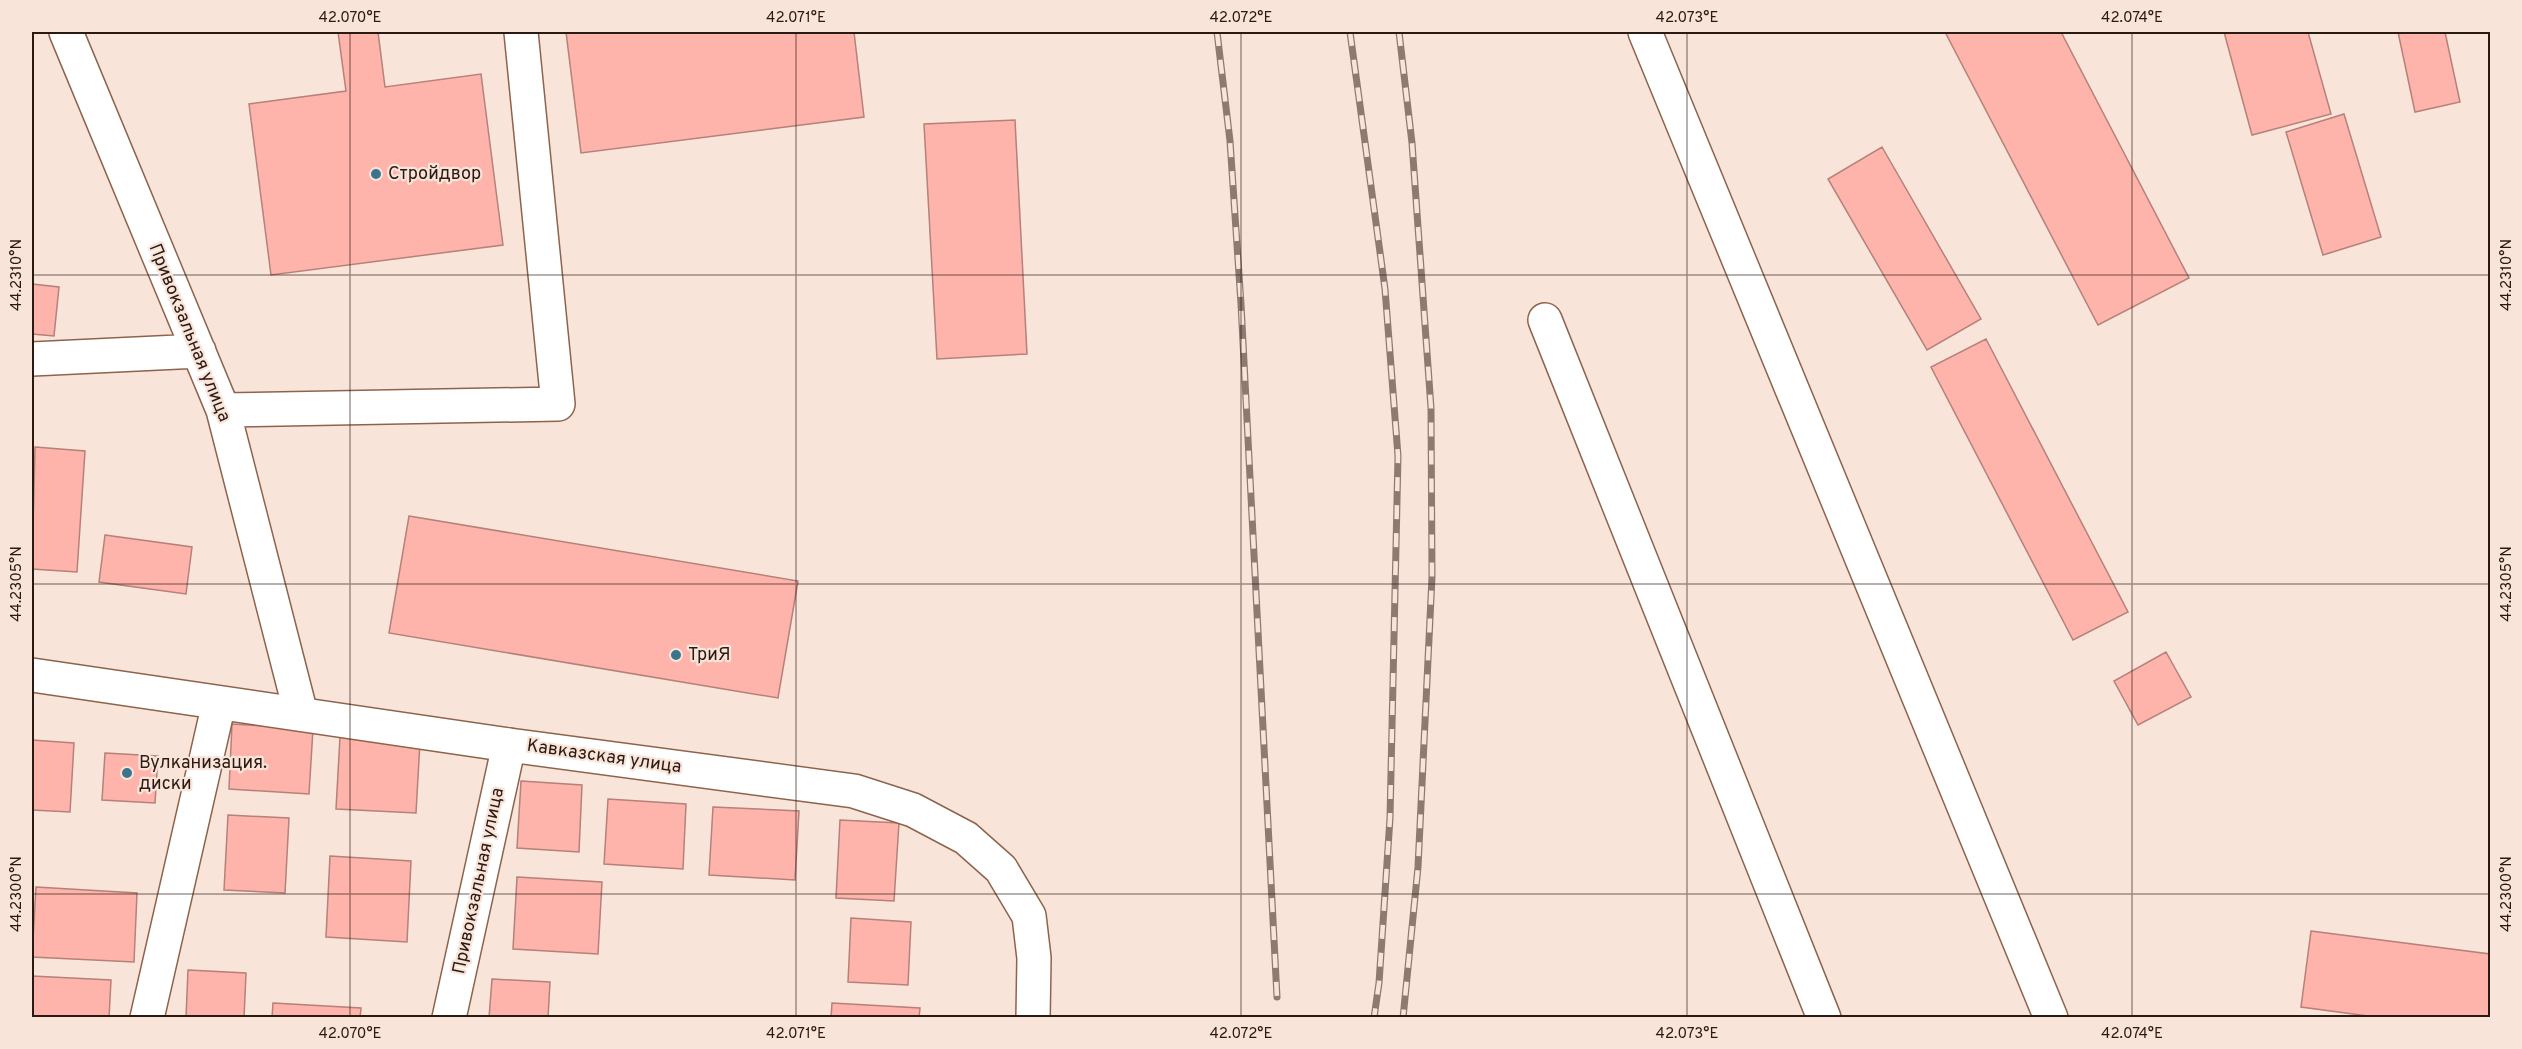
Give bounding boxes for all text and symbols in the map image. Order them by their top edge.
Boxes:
text: 42.070°E [318,9,382,28]
text: 42.071°E [766,9,826,28]
text: 42.072°E [1210,9,1272,28]
text: 42.073°E [1656,9,1718,28]
text: 42.074°E [2101,9,2163,28]
place label: Стройдвор [388,163,481,186]
marker: Стройдвор [369,167,383,181]
text: 44.2310°N [8,239,27,311]
text: 44.2310°N [2498,239,2517,311]
street label: Привокзальная улица [143,241,235,425]
text: 44.2305°N [8,546,27,622]
text: 44.2305°N [2498,546,2517,622]
place label: ТриЯ [688,644,731,667]
marker: ТриЯ [669,648,683,662]
street label: Кавказская улица [525,735,683,779]
place label: Вулканизация. диски [139,752,267,796]
marker: Вулканизация. диски [120,766,134,780]
street label: Привокзальная улица [448,786,510,976]
text: 44.2300°N [8,856,27,932]
text: 44.2300°N [2498,856,2517,932]
text: 42.070°E [318,1025,382,1044]
text: 42.071°E [766,1025,826,1044]
text: 42.072°E [1210,1025,1272,1044]
text: 42.073°E [1656,1025,1718,1044]
text: 42.074°E [2101,1025,2163,1044]

